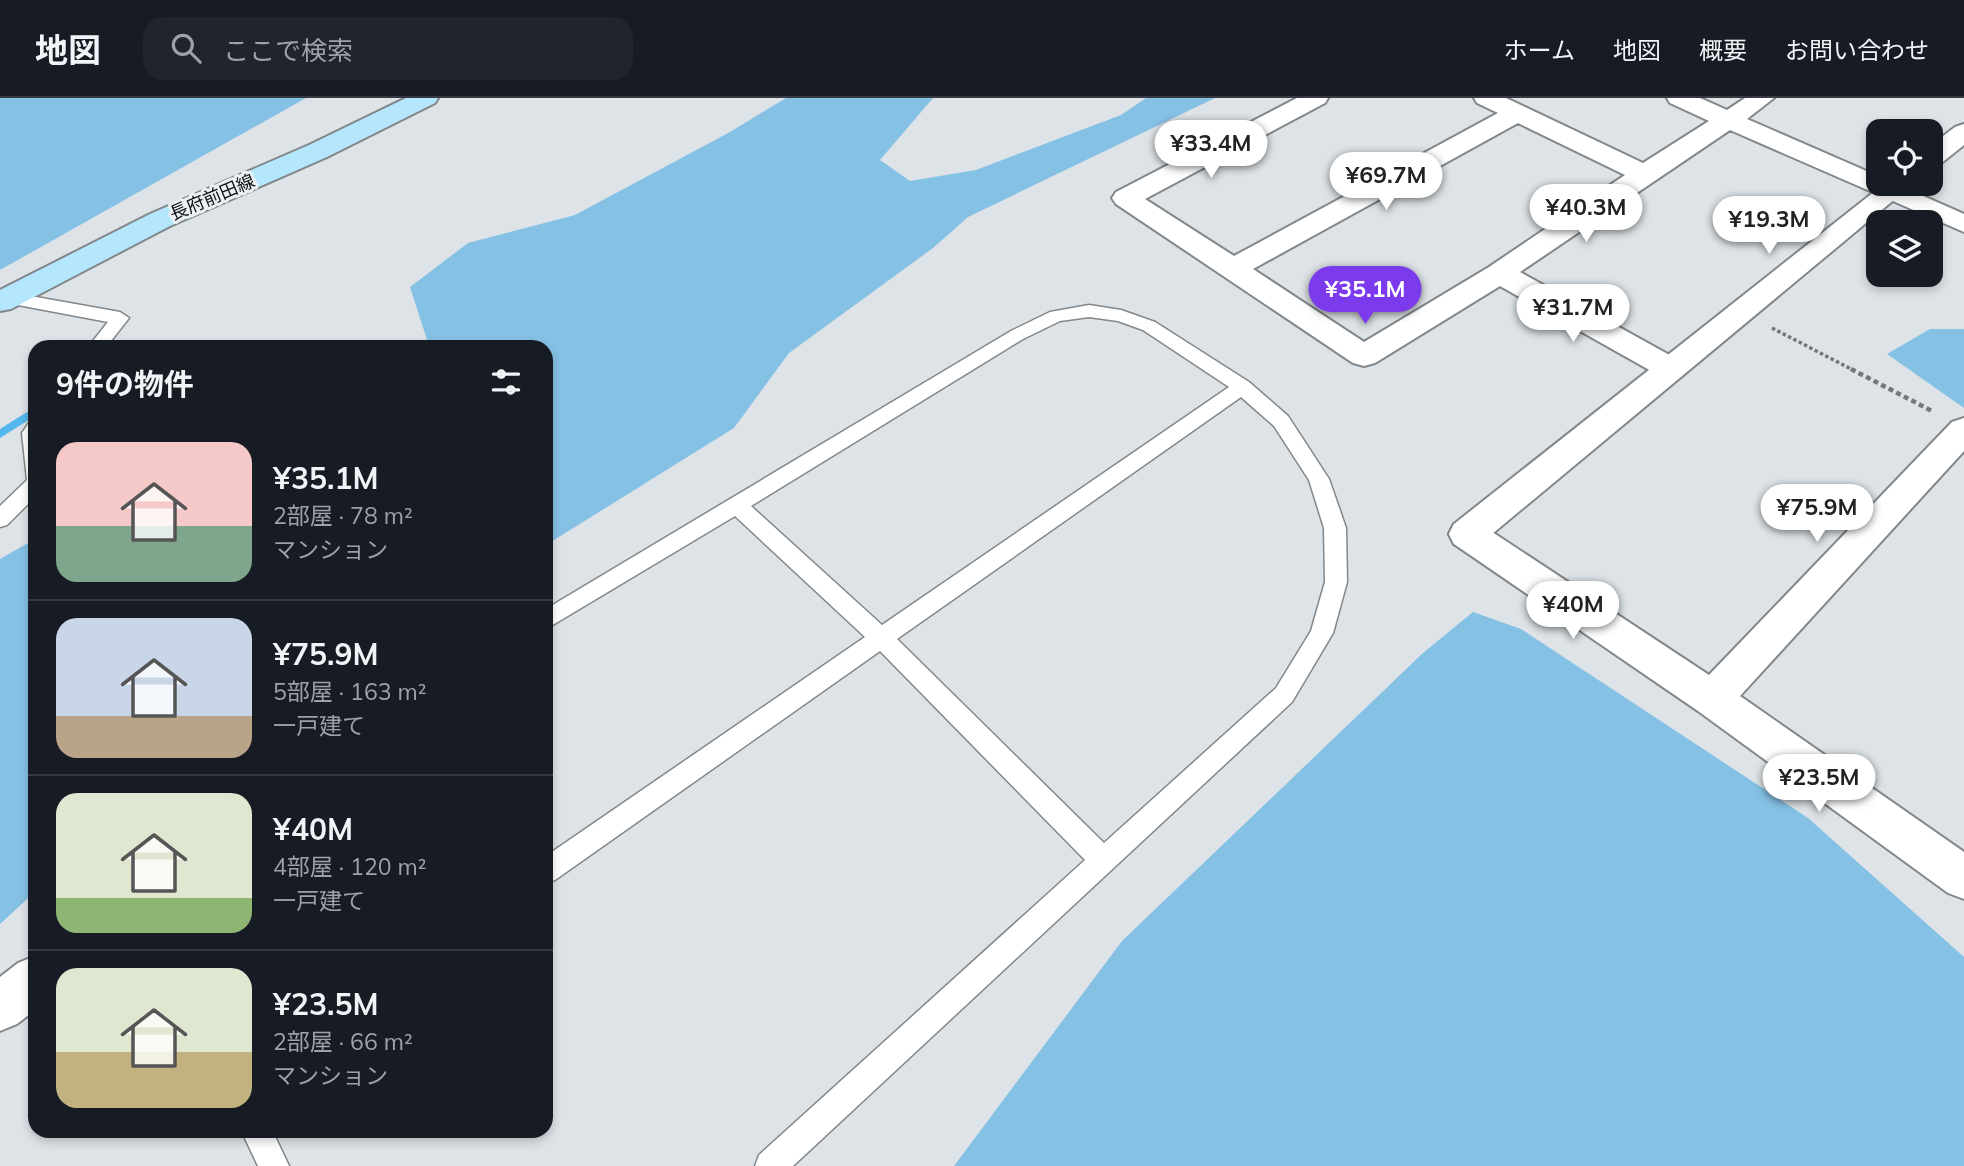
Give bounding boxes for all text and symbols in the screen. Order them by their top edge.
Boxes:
search box [143,17,633,80]
text: 地図 [35,29,101,70]
icon: search [167,29,205,67]
text: ここで検索 [223,34,353,67]
text: ホーム [1504,35,1575,65]
text: 地図 [1613,35,1661,65]
text: 概要 [1699,35,1747,65]
text: お問い合わせ [1785,35,1929,65]
map controls [1866,119,1943,287]
button: locate [1866,119,1943,196]
pin: ¥33.4M [1154,120,1268,180]
text: ¥33.4M [1171,128,1251,157]
pin: ¥69.7M [1329,152,1443,212]
text: ¥69.7M [1346,160,1426,189]
street label: 長府前田線 [166,169,258,225]
pin: ¥40.3M [1529,184,1643,244]
text: ¥40.3M [1546,192,1626,221]
pin: ¥19.3M [1712,197,1826,256]
text: ¥19.3M [1729,204,1809,233]
button: layers [1866,210,1943,287]
pin: ¥35.1M [1308,266,1422,326]
text: ¥35.1M [1325,274,1405,303]
pin: ¥31.7M [1516,285,1630,344]
text: ¥31.7M [1533,292,1613,321]
icon: filters [487,363,525,401]
text: 9件の物件 [56,365,194,403]
text: ¥35.1M [273,459,379,497]
icon: home [112,470,196,554]
pin: ¥75.9M [1760,484,1874,544]
text: ¥75.9M [1777,492,1857,521]
text: 2部屋 · 78 m² [273,501,413,530]
text: マンション [273,535,388,564]
pin: ¥40M [1532,582,1614,641]
text: ¥40M [1542,589,1604,618]
text: ¥75.9M [273,635,379,673]
icon: home [112,646,196,730]
text: 5部屋 · 163 m² [273,677,426,706]
text: 一戸建て [273,711,365,740]
pin: ¥23.5M [1762,754,1876,814]
text: ¥23.5M [1779,762,1859,791]
text: ¥40M [273,810,353,848]
icon: home [112,821,196,905]
text: 4部屋 · 120 m² [273,852,426,881]
text: 一戸建て [273,886,365,915]
text: ¥23.5M [273,985,379,1023]
icon: home [112,996,196,1080]
text: 2部屋 · 66 m² [273,1027,413,1056]
text: マンション [273,1061,388,1090]

